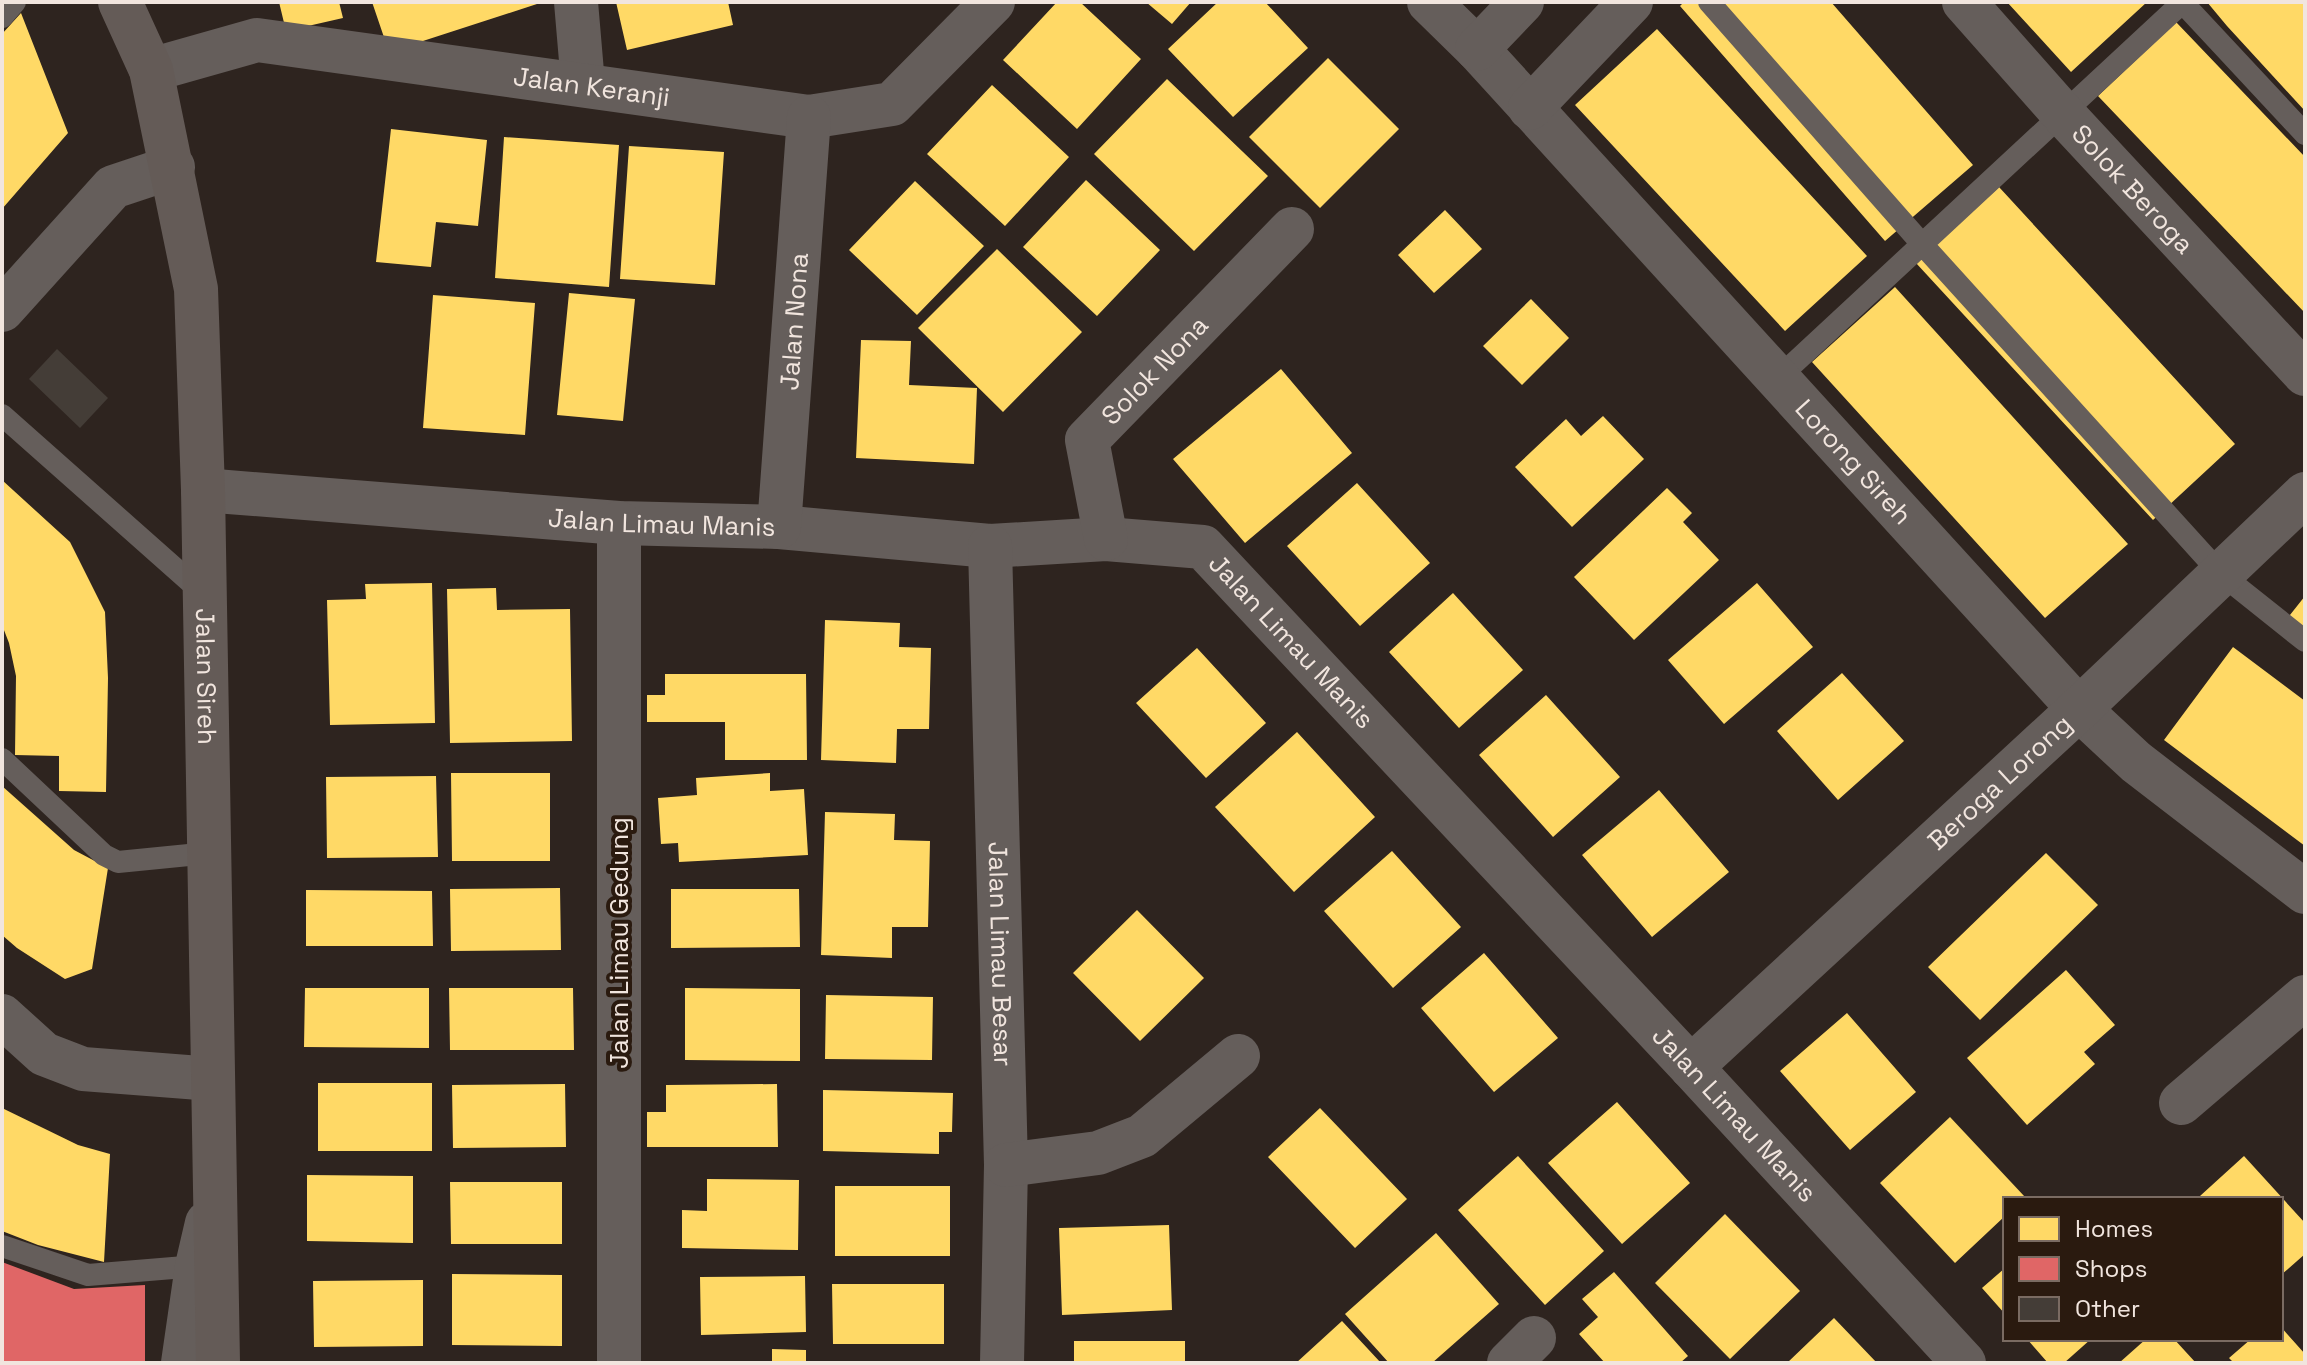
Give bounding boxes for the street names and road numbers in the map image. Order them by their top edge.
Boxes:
street label: Jalan Keranji [511,59,672,114]
street label: Solok Beroga [2064,117,2201,261]
street label: Jalan Nona [772,251,816,392]
street label: Solok Nona [1094,308,1216,432]
street label: Lorong Sireh [1788,392,1919,532]
street label: Jalan Limau Manis [547,500,776,544]
street label: Jalan Limau Manis [1201,547,1382,736]
street label: Jalan Sireh [188,608,224,745]
street label: Beroga Lorong [1920,707,2079,857]
street label: Jalan Limau Gedung [602,817,636,1069]
street label: Jalan Limau Besar [981,841,1020,1067]
street label: Jalan Limau Manis [1645,1019,1824,1209]

